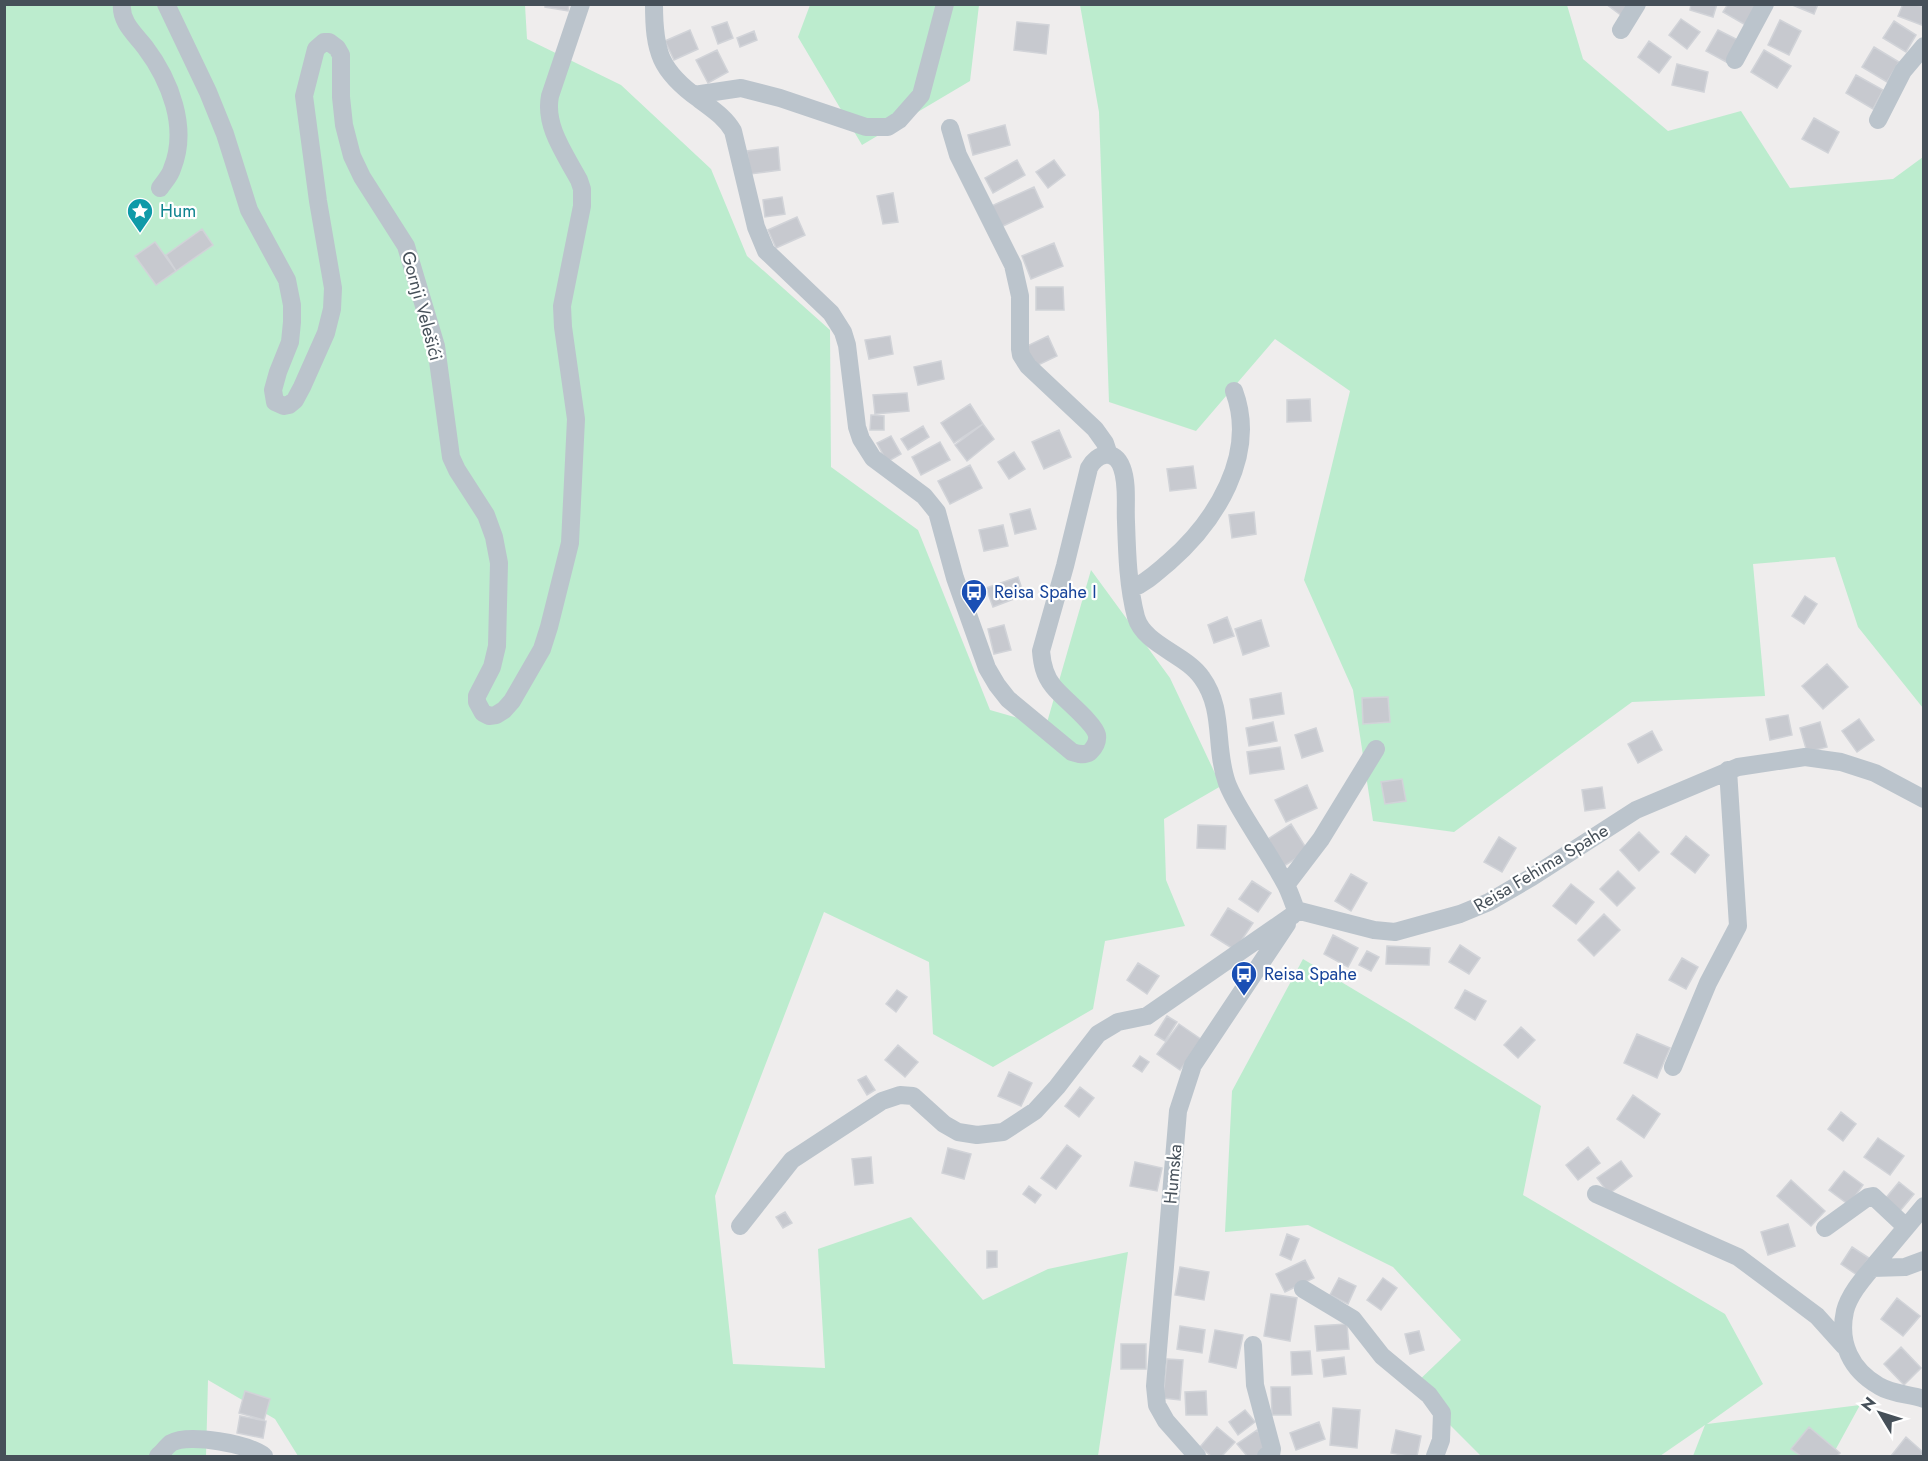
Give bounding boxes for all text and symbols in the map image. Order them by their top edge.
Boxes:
place icon: Hum [125,196,155,234]
place label: Hum [160,198,196,224]
street label: Gornji Velešići [395,248,449,364]
bus stop icon: Reisa Spahe I [959,577,989,615]
place label: Reisa Spahe I [994,579,1097,605]
street label: Reisa Fehima Spahe [1469,818,1613,918]
bus stop icon: Reisa Spahe [1229,959,1259,997]
place label: Reisa Spahe [1264,961,1357,987]
street label: Humska [1157,1143,1189,1205]
north arrow [1850,1383,1910,1443]
text: N [1856,1392,1882,1416]

